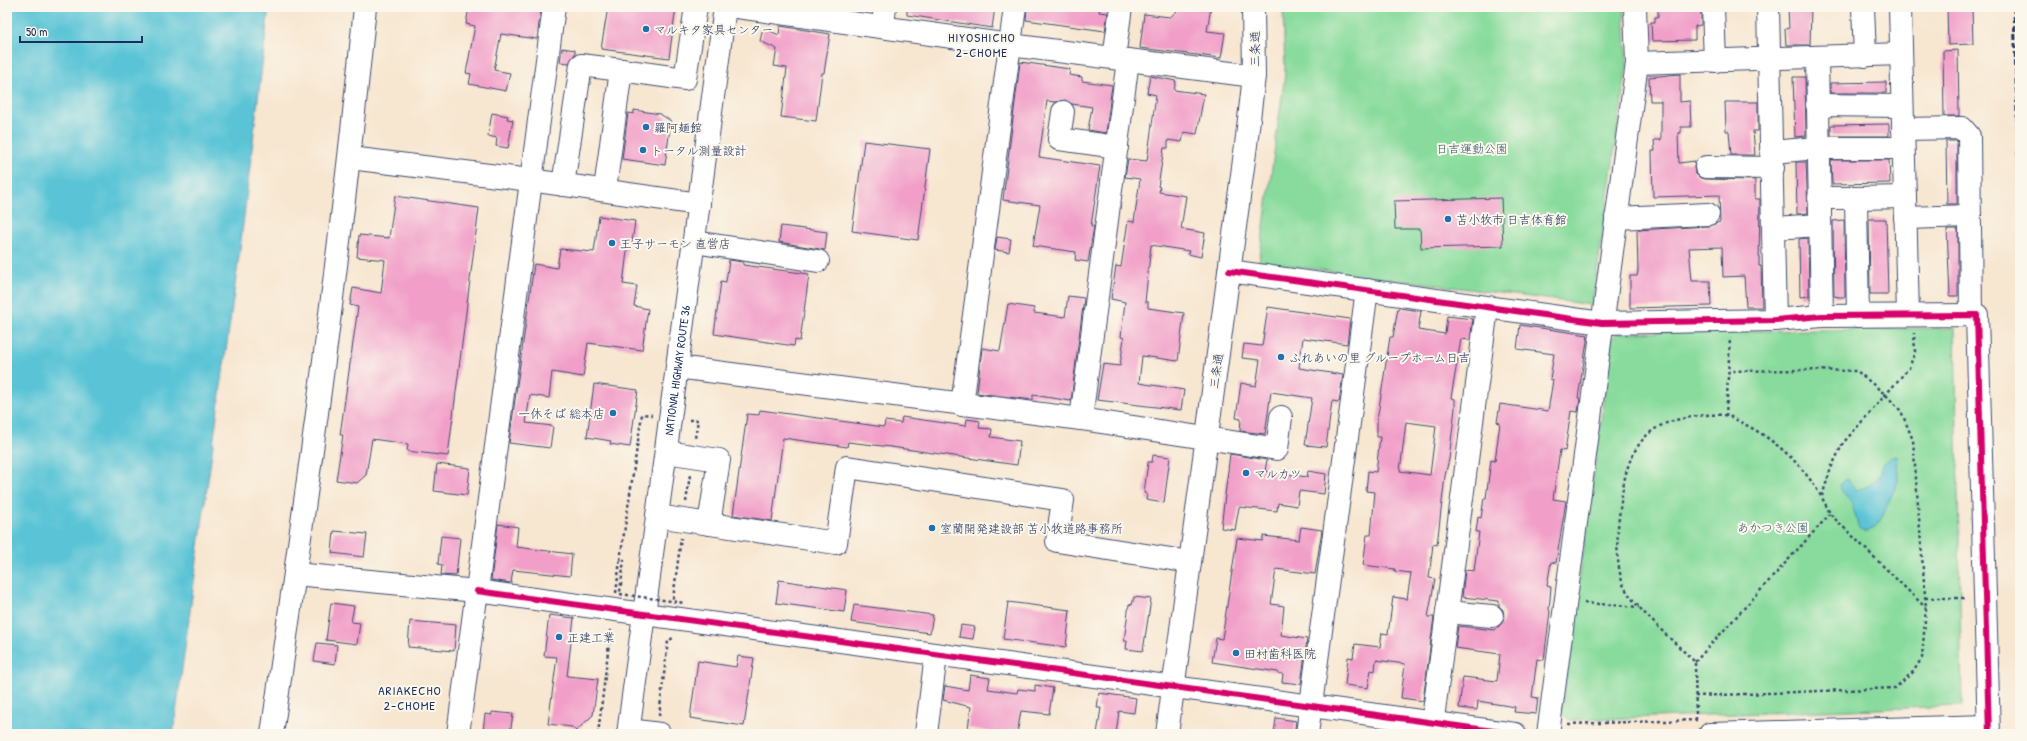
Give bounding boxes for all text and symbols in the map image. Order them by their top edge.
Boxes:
scale bar [20,18,142,44]
place label: マルキタ家具センター [654,21,773,38]
text: 50 m [26,23,47,40]
marker: マルキタ家具センター [641,24,651,34]
district label: HIYOSHICHO 2-CHOME [948,28,1016,61]
street label: 三条通 [1246,31,1263,67]
place label: 羅阿麺館 [654,119,702,136]
marker: 羅阿麺館 [641,122,651,132]
park label: 日吉運動公園 [1436,140,1508,157]
place label: トータル測量設計 [651,142,747,159]
marker: トータル測量設計 [638,145,648,155]
place label: 苫小牧市 日吉体育館 [1456,211,1567,228]
marker: 苫小牧市 日吉体育館 [1443,214,1453,224]
place label: 王子サーモン 直営店 [620,235,731,252]
marker: 王子サーモン 直営店 [607,238,617,248]
street label: NATIONAL HIGHWAY ROUTE 36 [659,304,694,436]
place label: ふれあいの里 グループホーム日吉 [1289,349,1470,366]
street label: 三条通 [1205,352,1227,390]
marker: ふれあいの里 グループホーム日吉 [1276,352,1286,362]
place label: 一休そば 総本店 [518,405,605,422]
marker: 一休そば 総本店 [608,408,618,418]
place label: マルカツ [1254,465,1302,482]
marker: マルカツ [1241,468,1251,478]
park label: あかつき公園 [1737,519,1809,536]
place label: 室蘭開発建設部 苫小牧道路事務所 [940,520,1123,537]
marker: 室蘭開発建設部 苫小牧道路事務所 [927,523,937,533]
place label: 正建工業 [567,629,615,646]
marker: 正建工業 [554,632,564,642]
place label: 田村歯科医院 [1244,645,1316,662]
marker: 田村歯科医院 [1231,648,1241,658]
district label: ARIAKECHO 2-CHOME [378,681,442,714]

